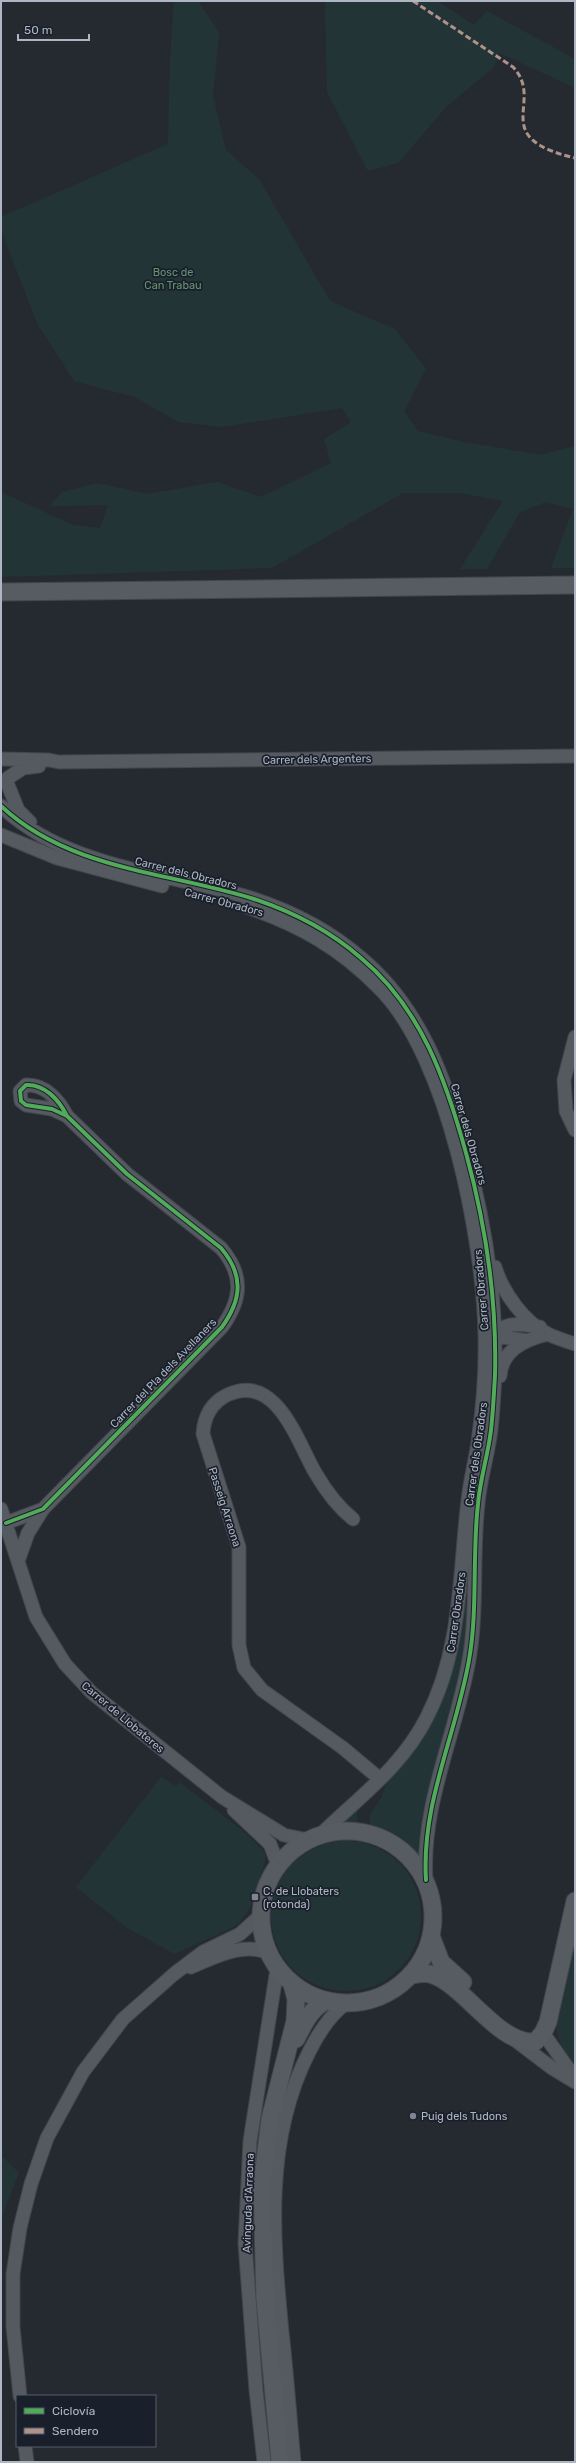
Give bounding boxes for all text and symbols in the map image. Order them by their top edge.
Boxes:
scale bar [18,16,89,42]
text: 50 m [24,23,52,37]
park label: Bosc de Can Trabau [144,266,202,292]
street label: Carrer dels Argenters [262,752,372,767]
street label: Carrer dels Obradors [133,854,239,893]
street label: Carrer Obradors [183,886,265,919]
street label: Carrer dels Obradors [448,1082,489,1187]
street label: Carrer Obradors [471,1249,492,1331]
street label: Carrer del Pla dels Avellaners [107,1315,220,1431]
street label: Carrer dels Obradors [463,1401,490,1507]
street label: Passeig Arraona [206,1466,244,1549]
street label: Carrer Obradors [444,1571,469,1653]
street label: Carrer de Llobateres [79,1679,167,1756]
place label: C. de Llobaters (rotonda) [263,1885,339,1911]
marker: C. de Llobaters (rotonda) [250,1892,260,1902]
place label: Puig dels Tudons [421,2110,508,2123]
marker: Puig dels Tudons [408,2111,418,2121]
street label: Avinguda d'Arraona [240,2153,257,2253]
legend [16,2395,156,2447]
text: Ciclovía [52,2404,95,2418]
text: Sendero [52,2424,99,2438]

